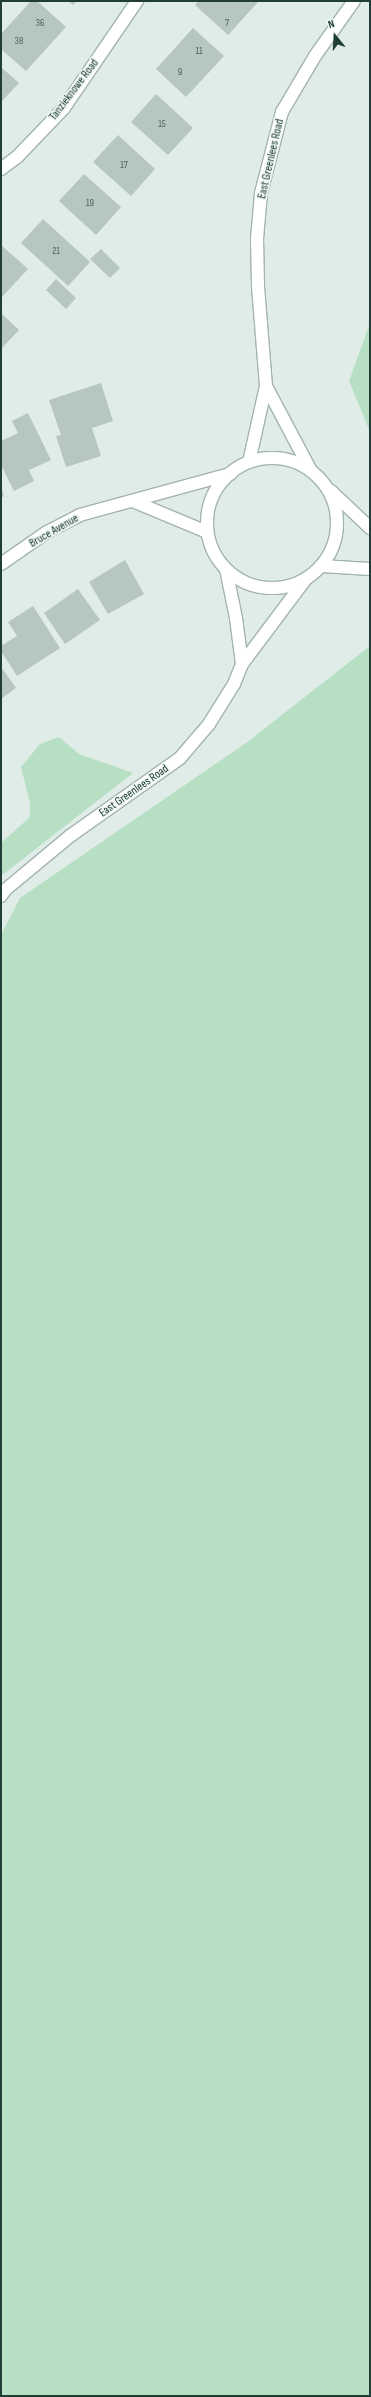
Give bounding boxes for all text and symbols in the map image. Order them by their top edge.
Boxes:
north arrow [315,16,355,56]
text: N [326,17,336,31]
house number: 36 [36,18,44,30]
house number: 7 [225,18,229,30]
house number: 38 [15,36,23,48]
house number: 11 [196,46,202,58]
street label: Tanzieknowe Road [46,56,102,124]
house number: 9 [178,67,182,79]
street label: East Greenlees Road [255,118,287,200]
house number: 15 [158,119,166,131]
house number: 17 [120,160,128,172]
house number: 19 [86,198,94,210]
house number: 21 [52,246,60,258]
street label: Bruce Avenue [27,511,81,551]
street label: East Greenlees Road [97,762,171,820]

